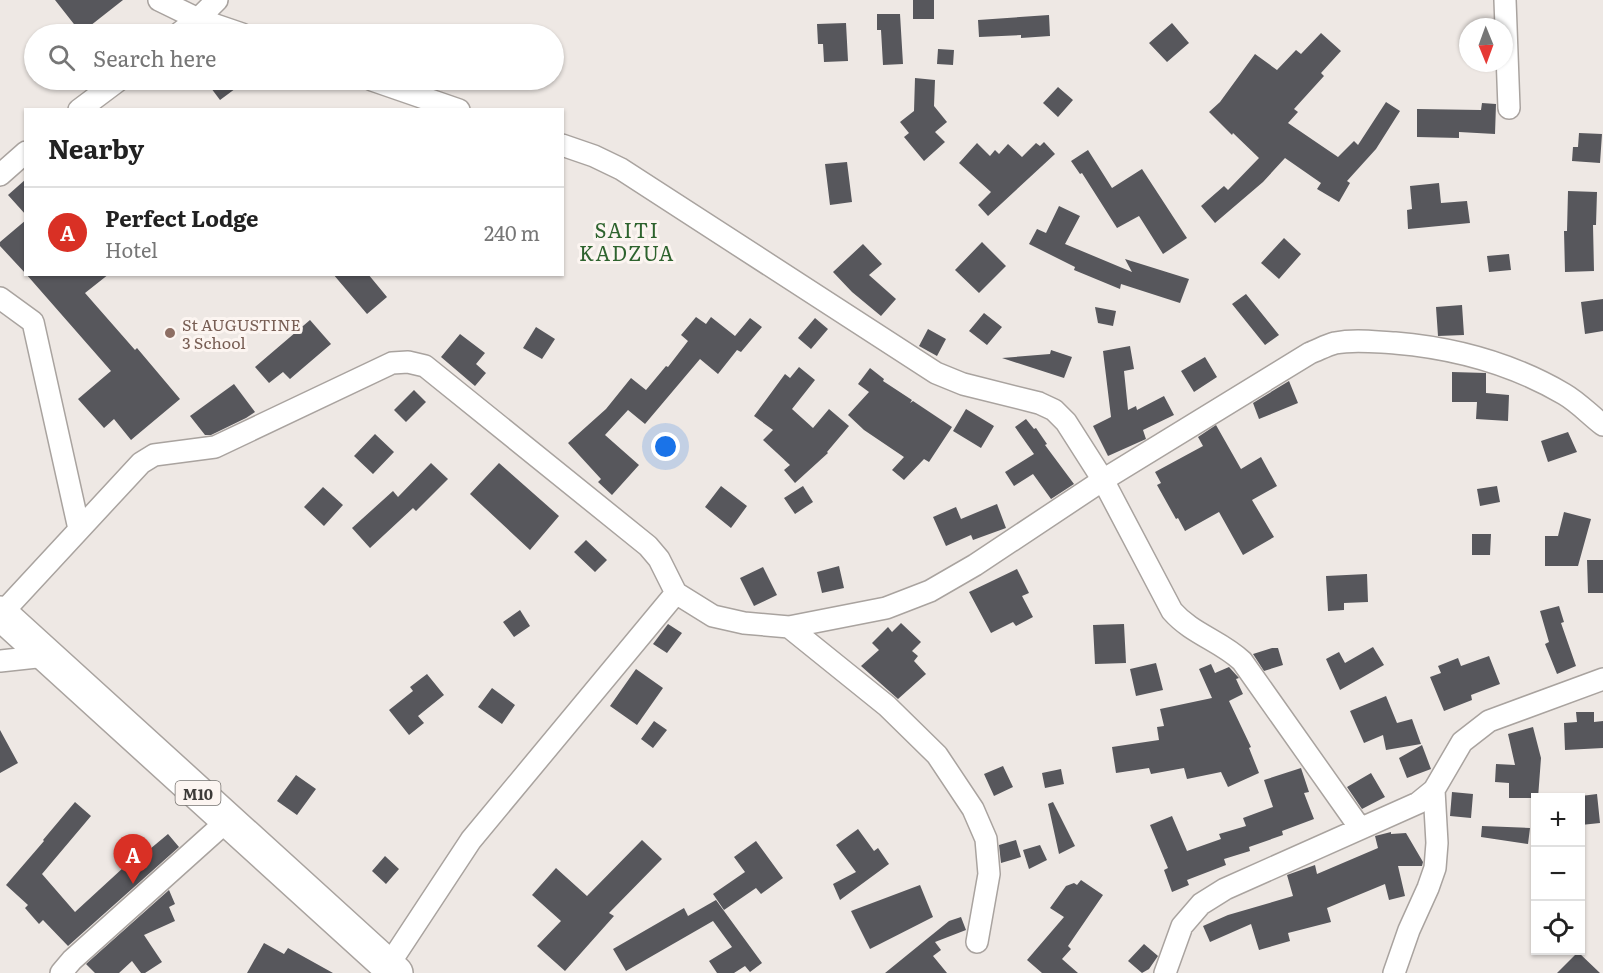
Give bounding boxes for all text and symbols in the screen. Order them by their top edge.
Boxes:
north arrow [1459,18,1513,72]
search box [24,24,564,90]
icon: search [45,41,78,74]
text: Search here [93,41,216,74]
text: Nearby [48,128,144,167]
text: Perfect Lodge [105,201,258,234]
district label: SAITI KADZUA [579,214,675,267]
text: A [60,217,75,247]
text: 240 m [484,217,540,247]
text: Hotel [105,234,158,264]
place label: St AUGUSTINE 3 School [182,312,301,354]
marker: St AUGUSTINE 3 School [163,326,177,340]
your location [651,432,680,461]
road number: M10 [176,781,220,805]
map controls [1531,793,1585,955]
button: + [1531,793,1585,847]
pin: A [114,834,152,884]
button: − [1531,847,1585,901]
button: locate [1531,901,1585,955]

